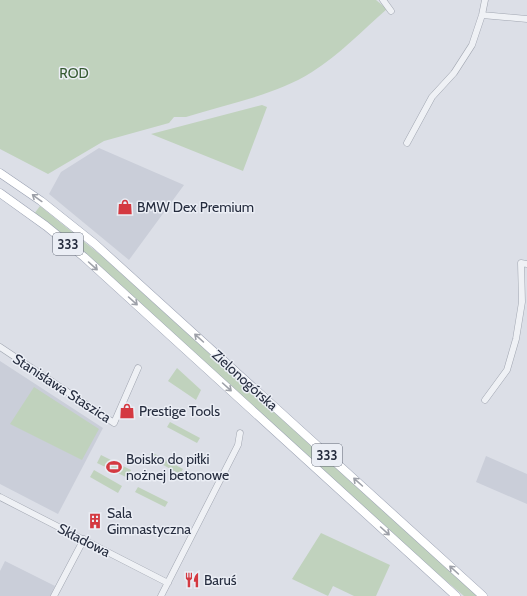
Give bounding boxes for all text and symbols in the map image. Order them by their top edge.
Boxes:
park label: ROD [59,64,89,82]
one-way arrow [31,194,42,202]
shop icon: BMW Dex Premium [116,198,134,216]
place label: BMW Dex Premium [137,198,254,216]
road number: 333 [53,233,83,255]
one-way arrow [88,261,99,270]
one-way arrow [128,297,138,306]
one-way arrow [194,334,204,343]
street label: Zielonogórska [209,346,282,414]
street label: Stanisława Staszica [9,350,115,427]
one-way arrow [222,382,232,392]
shop icon: Prestige Tools [118,402,136,420]
place label: Prestige Tools [139,402,220,420]
road number: 333 [312,444,342,466]
place label: Boisko do piłki nożnej betonowe [126,450,229,484]
sports icon: Boisko do piłki nożnej betonowe [105,458,123,476]
one-way arrow [352,478,363,487]
place label: Sala Gimnastyczna [107,504,191,538]
building icon: Sala Gimnastyczna [86,512,104,530]
street label: Składowa [55,519,114,561]
one-way arrow [380,527,390,536]
one-way arrow [449,565,459,574]
restaurant icon: Baruś [183,571,201,589]
place label: Baruś [204,571,237,589]

